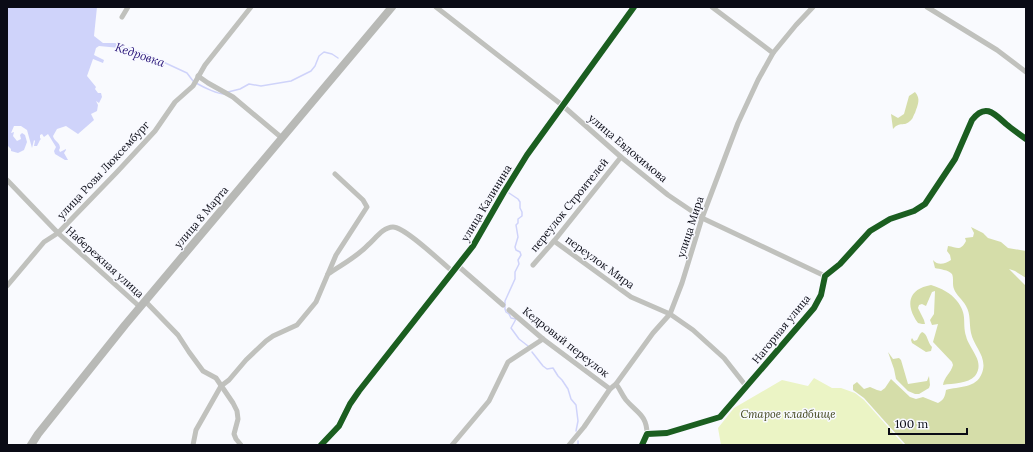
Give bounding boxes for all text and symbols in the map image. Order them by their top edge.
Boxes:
water label: Кедровка [113,39,167,70]
street label: улица Евдокимова [586,111,671,185]
street label: улица Розы Люксембург [54,118,152,222]
street label: переулок Строителей [527,155,611,255]
street label: улица Калинина [457,162,515,244]
street label: улица 8 Марта [171,183,231,251]
street label: улица Мира [673,194,707,259]
street label: Набережная улица [63,223,147,301]
street label: переулок Мира [563,232,638,292]
street label: Нагорная улица [749,291,813,366]
street label: Кедровый переулок [520,304,612,380]
park label: Старое кладбище [740,407,836,421]
scale bar [889,410,967,436]
text: 100 m [895,416,928,431]

